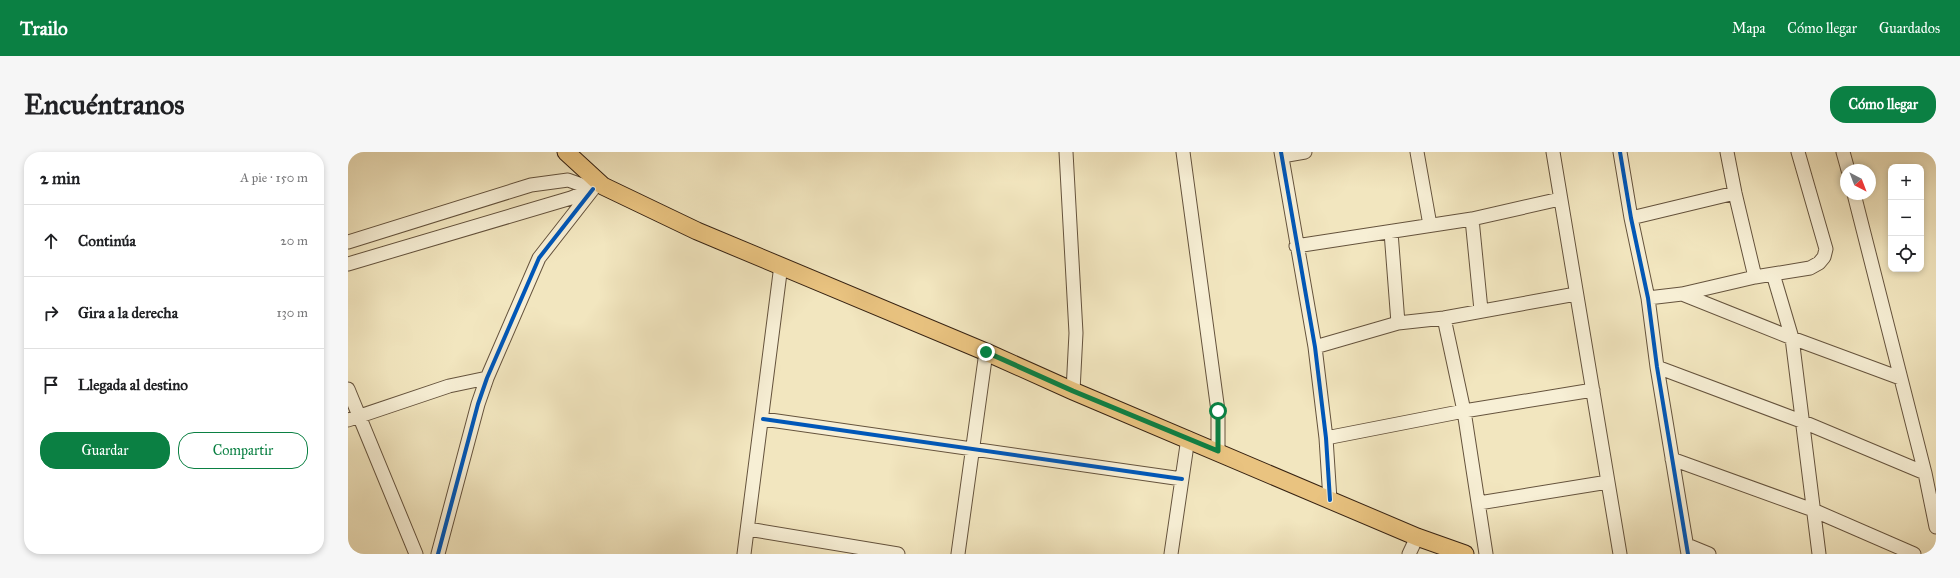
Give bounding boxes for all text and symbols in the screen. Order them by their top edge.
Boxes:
text: Trailo [20,17,68,40]
text: Mapa [1732,20,1765,37]
text: Cómo llegar [1787,20,1857,37]
text: Guardados [1879,20,1940,37]
button: Cómo llegar [1830,86,1936,123]
text: Encuéntranos [24,87,185,122]
north arrow [1840,164,1876,200]
map controls [1888,164,1924,272]
button: + [1888,164,1924,200]
text: 2 min [40,168,80,189]
text: A pie · 150 m [240,170,308,186]
button: − [1888,200,1924,236]
icon: ahead [40,230,62,252]
text: Continúa [78,232,136,250]
text: 20 m [280,233,308,249]
button: locate [1888,236,1924,272]
icon: right [40,302,62,324]
text: Gira a la derecha [78,304,178,322]
text: 130 m [276,305,308,321]
route end [977,343,995,361]
icon: arrive [40,374,62,396]
text: Llegada al destino [78,376,188,394]
route start [1209,402,1227,420]
button: Guardar [40,432,170,469]
button: Compartir [178,432,308,469]

